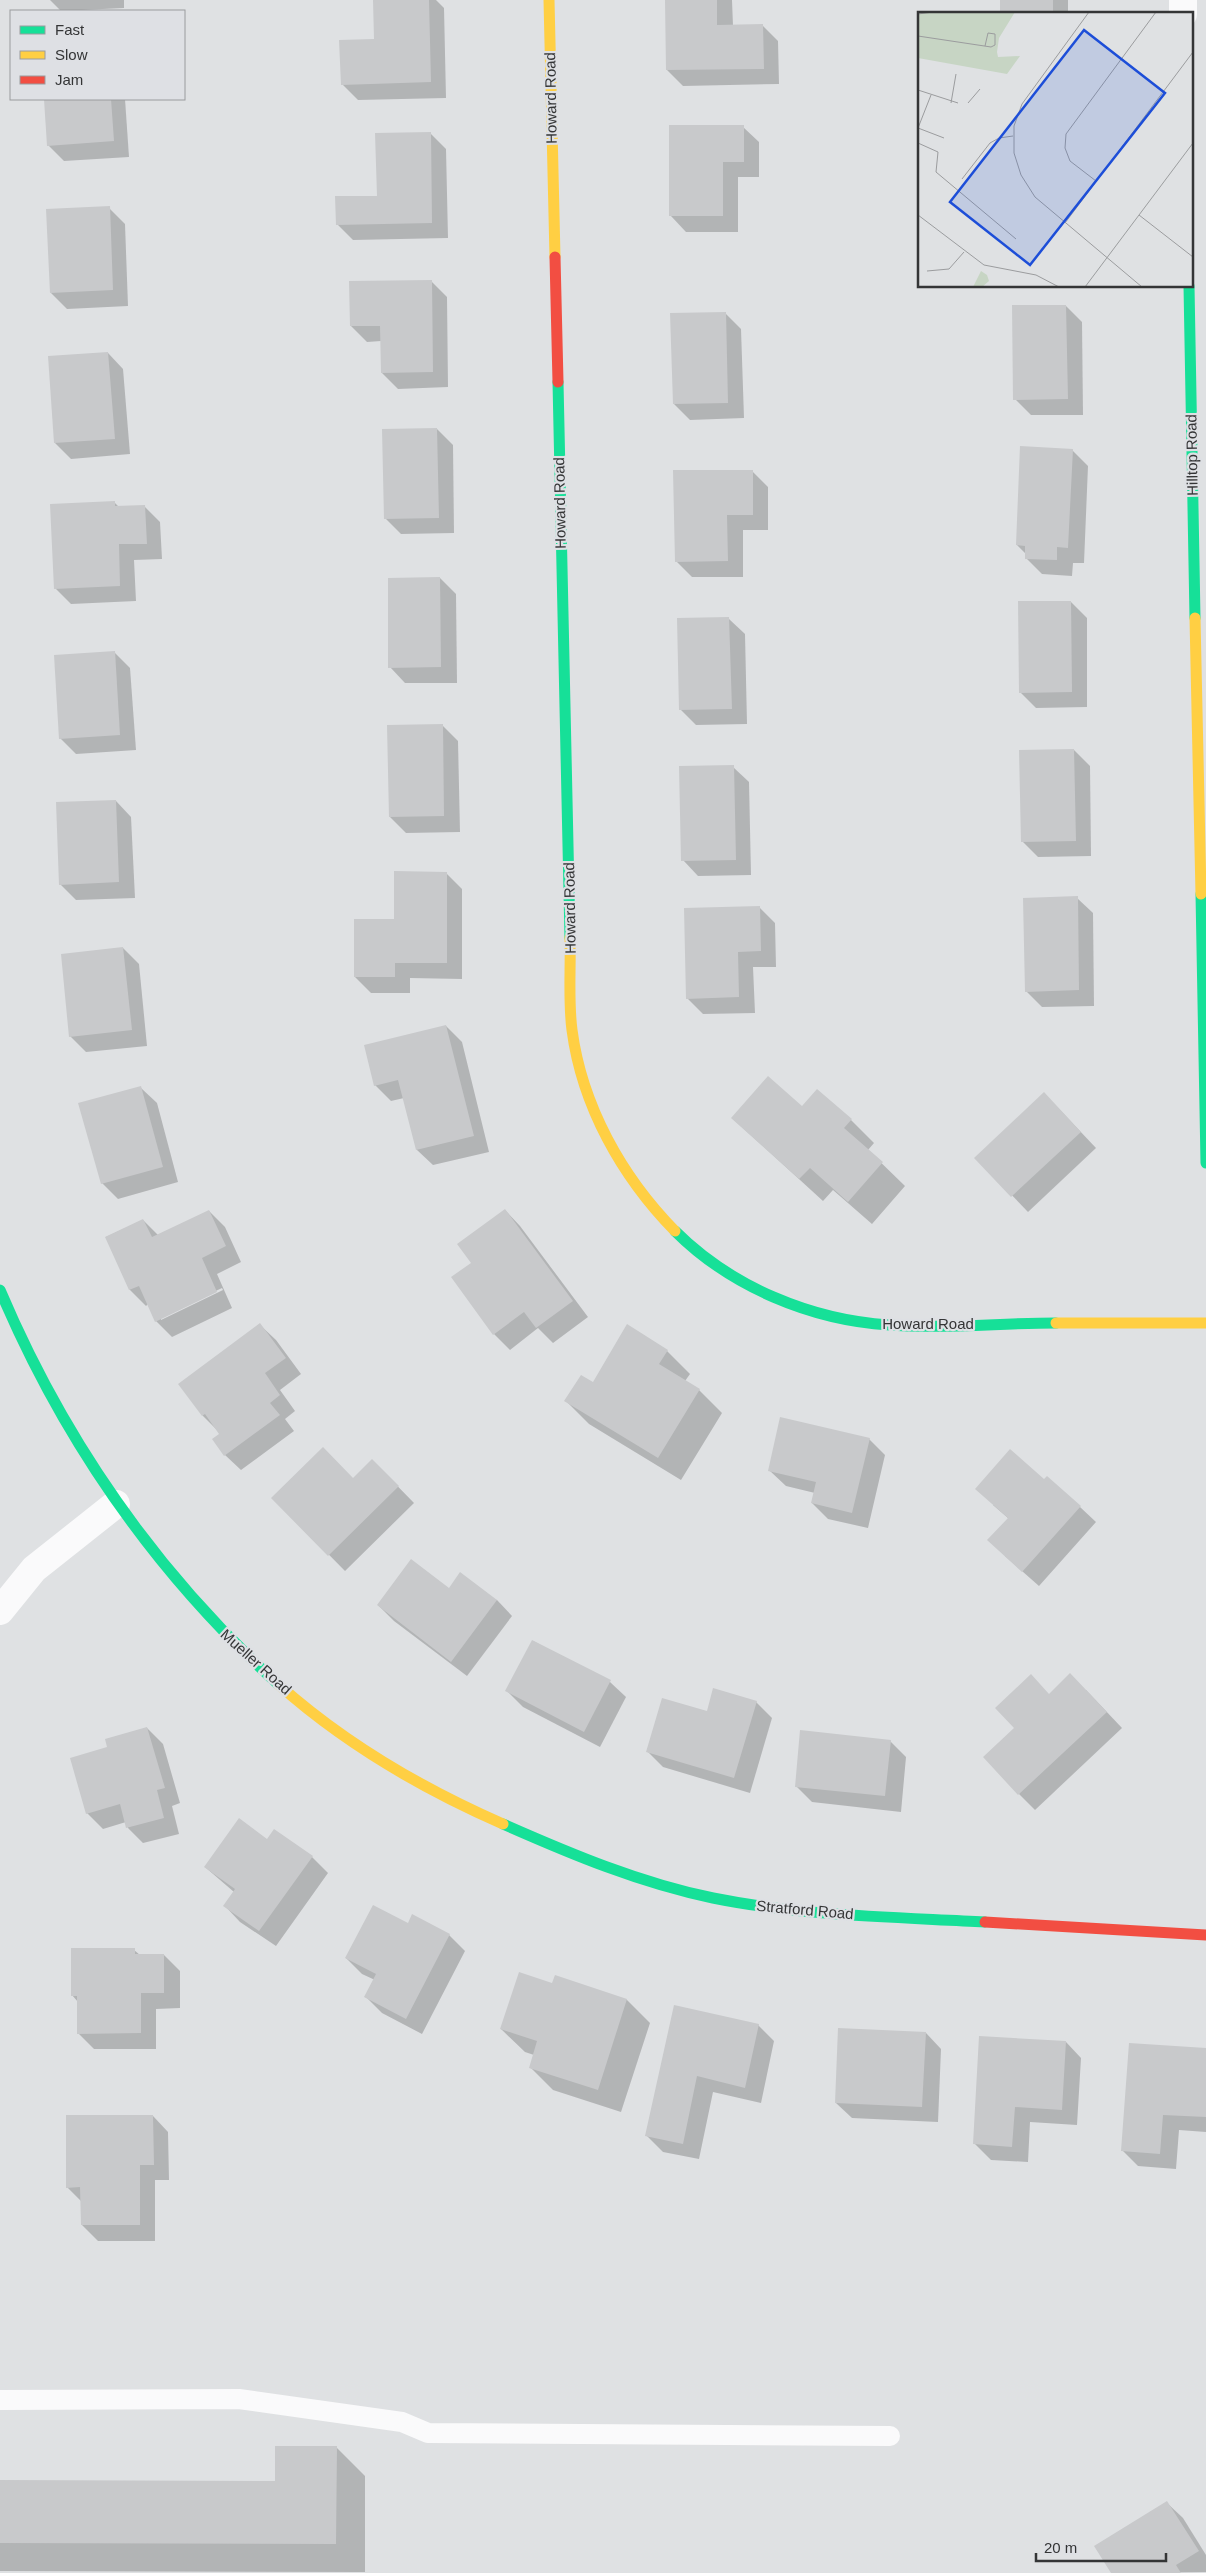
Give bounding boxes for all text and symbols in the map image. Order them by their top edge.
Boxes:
legend [10,10,185,100]
inset map [918,12,1194,288]
text: Fast [55,21,85,38]
text: Slow [55,46,88,63]
street label: Howard Road [541,52,560,144]
text: Jam [55,71,83,88]
street label: Hilltop Road [1182,414,1201,496]
street label: Howard Road [550,457,569,549]
street label: Howard Road [560,862,579,954]
street label: Howard Road [882,1315,974,1332]
street label: Mueller Road [217,1625,295,1698]
street label: Stratford Road [756,1897,854,1922]
scale bar [1036,2530,1166,2562]
text: 20 m [1044,2539,1077,2556]

